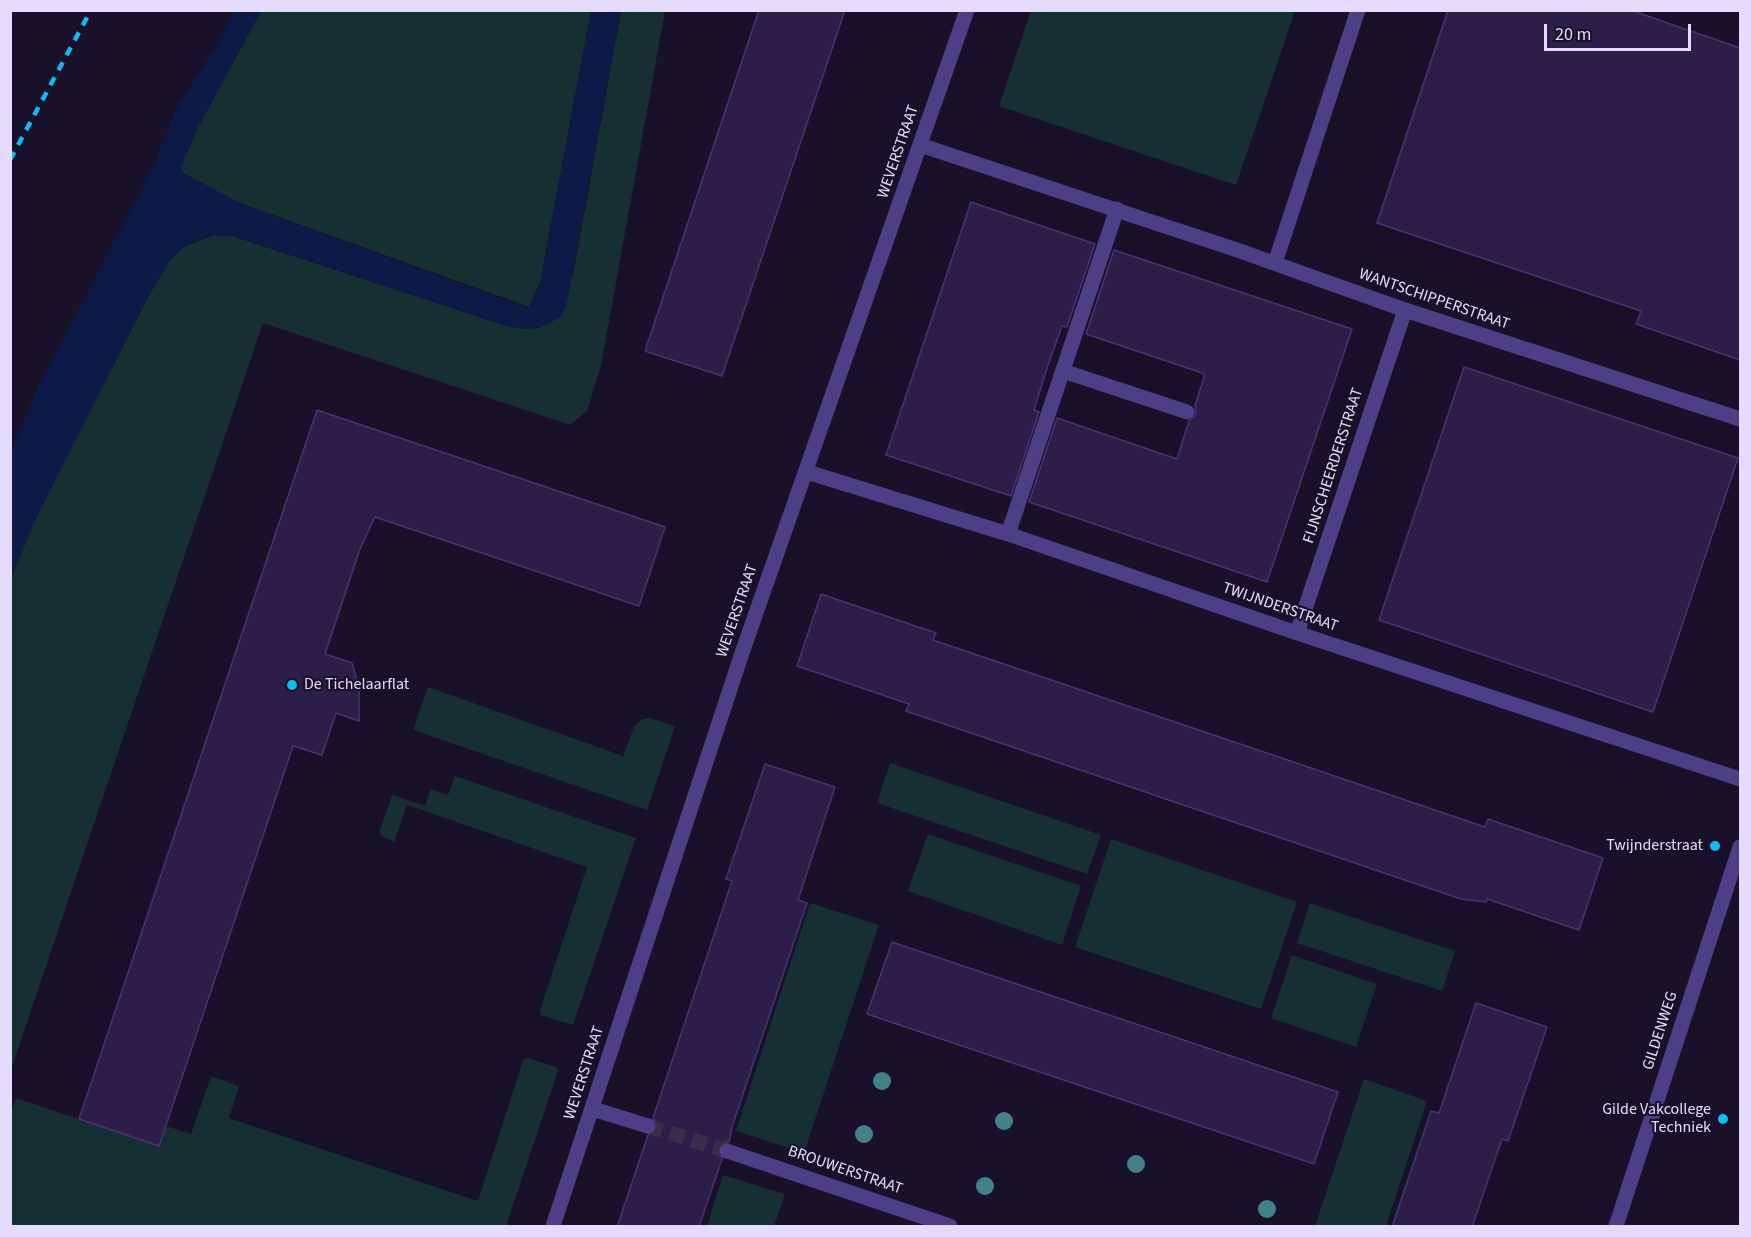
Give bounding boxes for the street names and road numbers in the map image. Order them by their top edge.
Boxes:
street label: WEVERSTRAAT [874,103,924,201]
street label: WANTSCHIPPERSTRAAT [1356,265,1512,335]
street label: FIJNSCHEERDERSTRAAT [1300,386,1368,546]
street label: WEVERSTRAAT [713,562,763,660]
street label: TWIJNDERSTRAAT [1220,579,1340,637]
street label: GILDENWEG [1639,989,1683,1073]
street label: WEVERSTRAAT [561,1024,609,1122]
street label: BROUWERSTRAAT [785,1142,905,1200]

